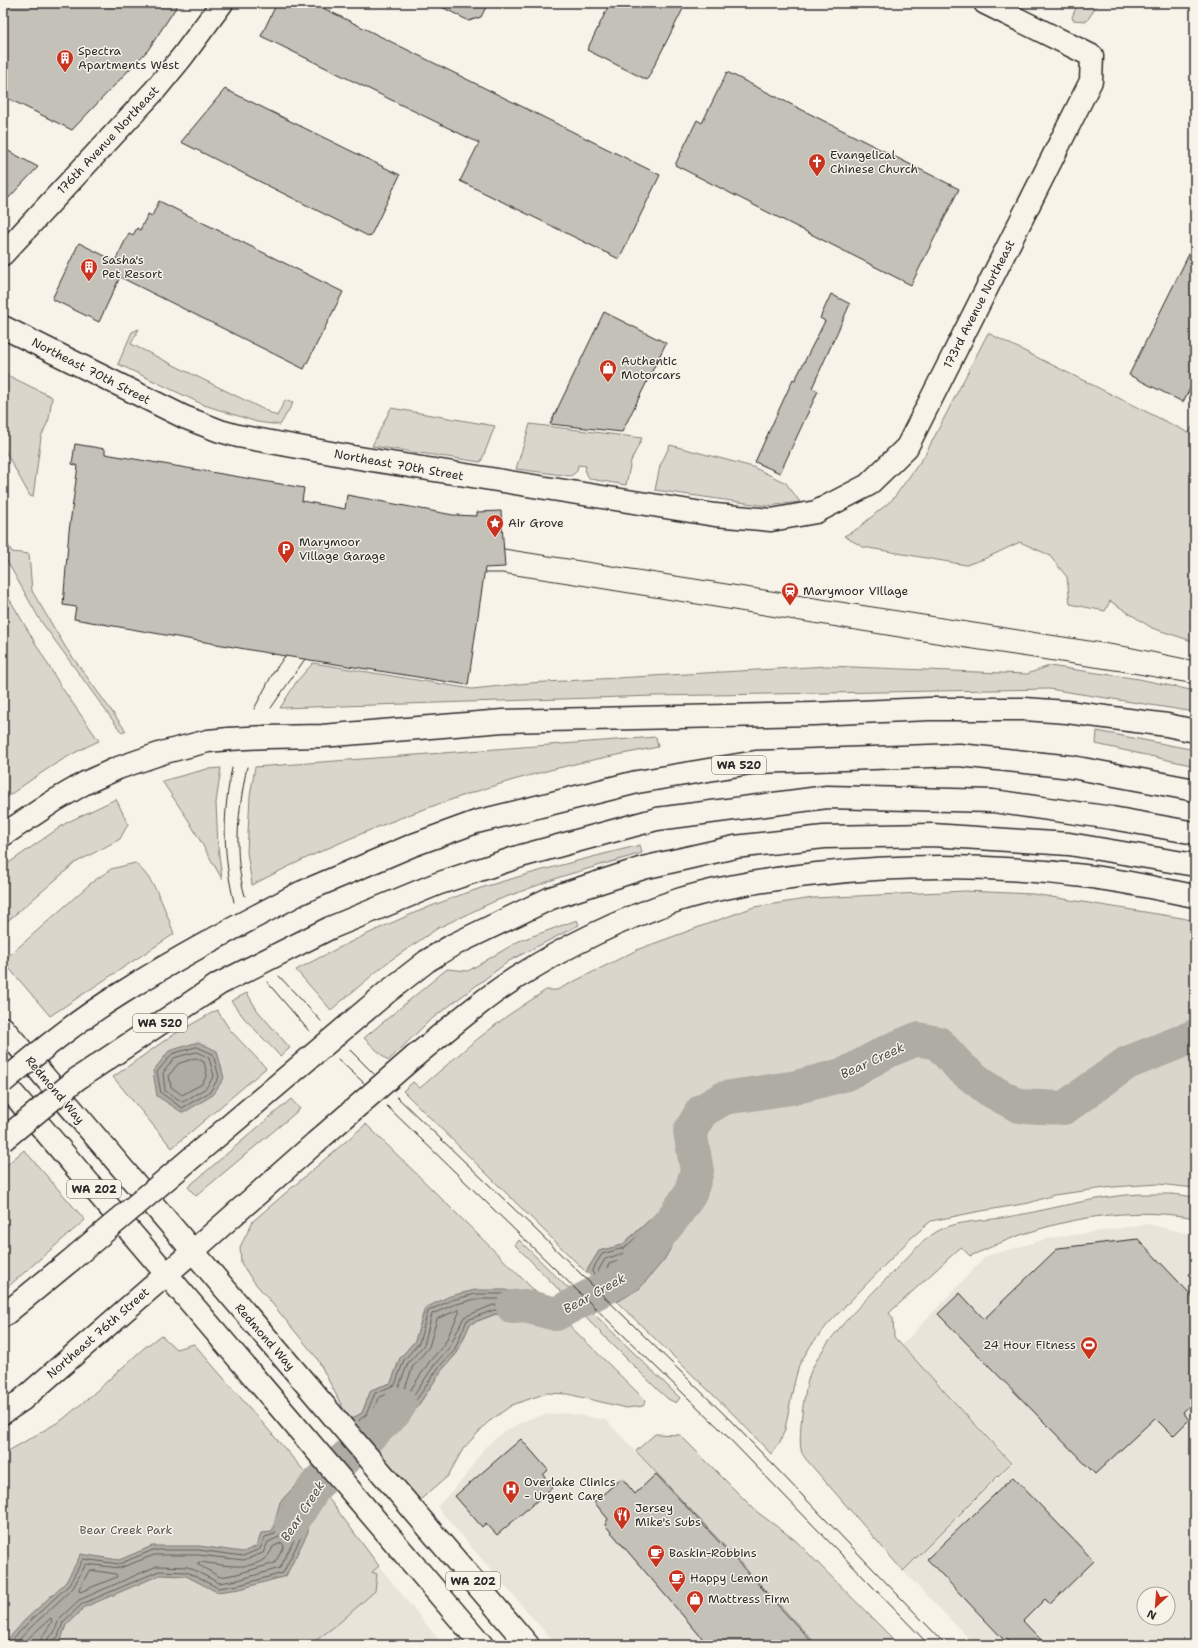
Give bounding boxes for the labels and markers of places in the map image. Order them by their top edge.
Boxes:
place label: Spectra Apartments West [78,43,179,73]
building icon: Spectra Apartments West [55,48,75,73]
place label: Evangelical Chinese Church [830,147,918,177]
church icon: Evangelical Chinese Church [807,152,827,177]
place label: Sasha's Pet Resort [102,252,163,282]
building icon: Sasha's Pet Resort [79,257,99,282]
place label: Authentic Motorcars [621,353,681,383]
shop icon: Authentic Motorcars [598,358,618,383]
place icon: Air Grove [485,513,505,538]
place label: Air Grove [508,515,564,531]
place label: Marymoor Village Garage [299,534,386,564]
parking icon: Marymoor Village Garage [276,539,296,564]
station icon: Marymoor Village [780,581,800,606]
place label: Marymoor Village [803,583,909,599]
sports icon: 24 Hour Fitness [1079,1335,1099,1360]
place label: 24 Hour Fitness [983,1337,1076,1353]
place label: Overlake Clinics - Urgent Care [524,1474,616,1504]
hospital icon: Overlake Clinics - Urgent Care [501,1479,521,1504]
place label: Jersey Mike's Subs [635,1500,701,1530]
restaurant icon: Jersey Mike's Subs [612,1505,632,1530]
cafe icon: Baskin-Robbins [646,1543,666,1568]
place label: Baskin-Robbins [669,1545,757,1561]
cafe icon: Happy Lemon [667,1568,687,1593]
place label: Happy Lemon [690,1570,768,1586]
shop icon: Mattress Firm [685,1589,705,1614]
place label: Mattress Firm [708,1591,790,1607]

